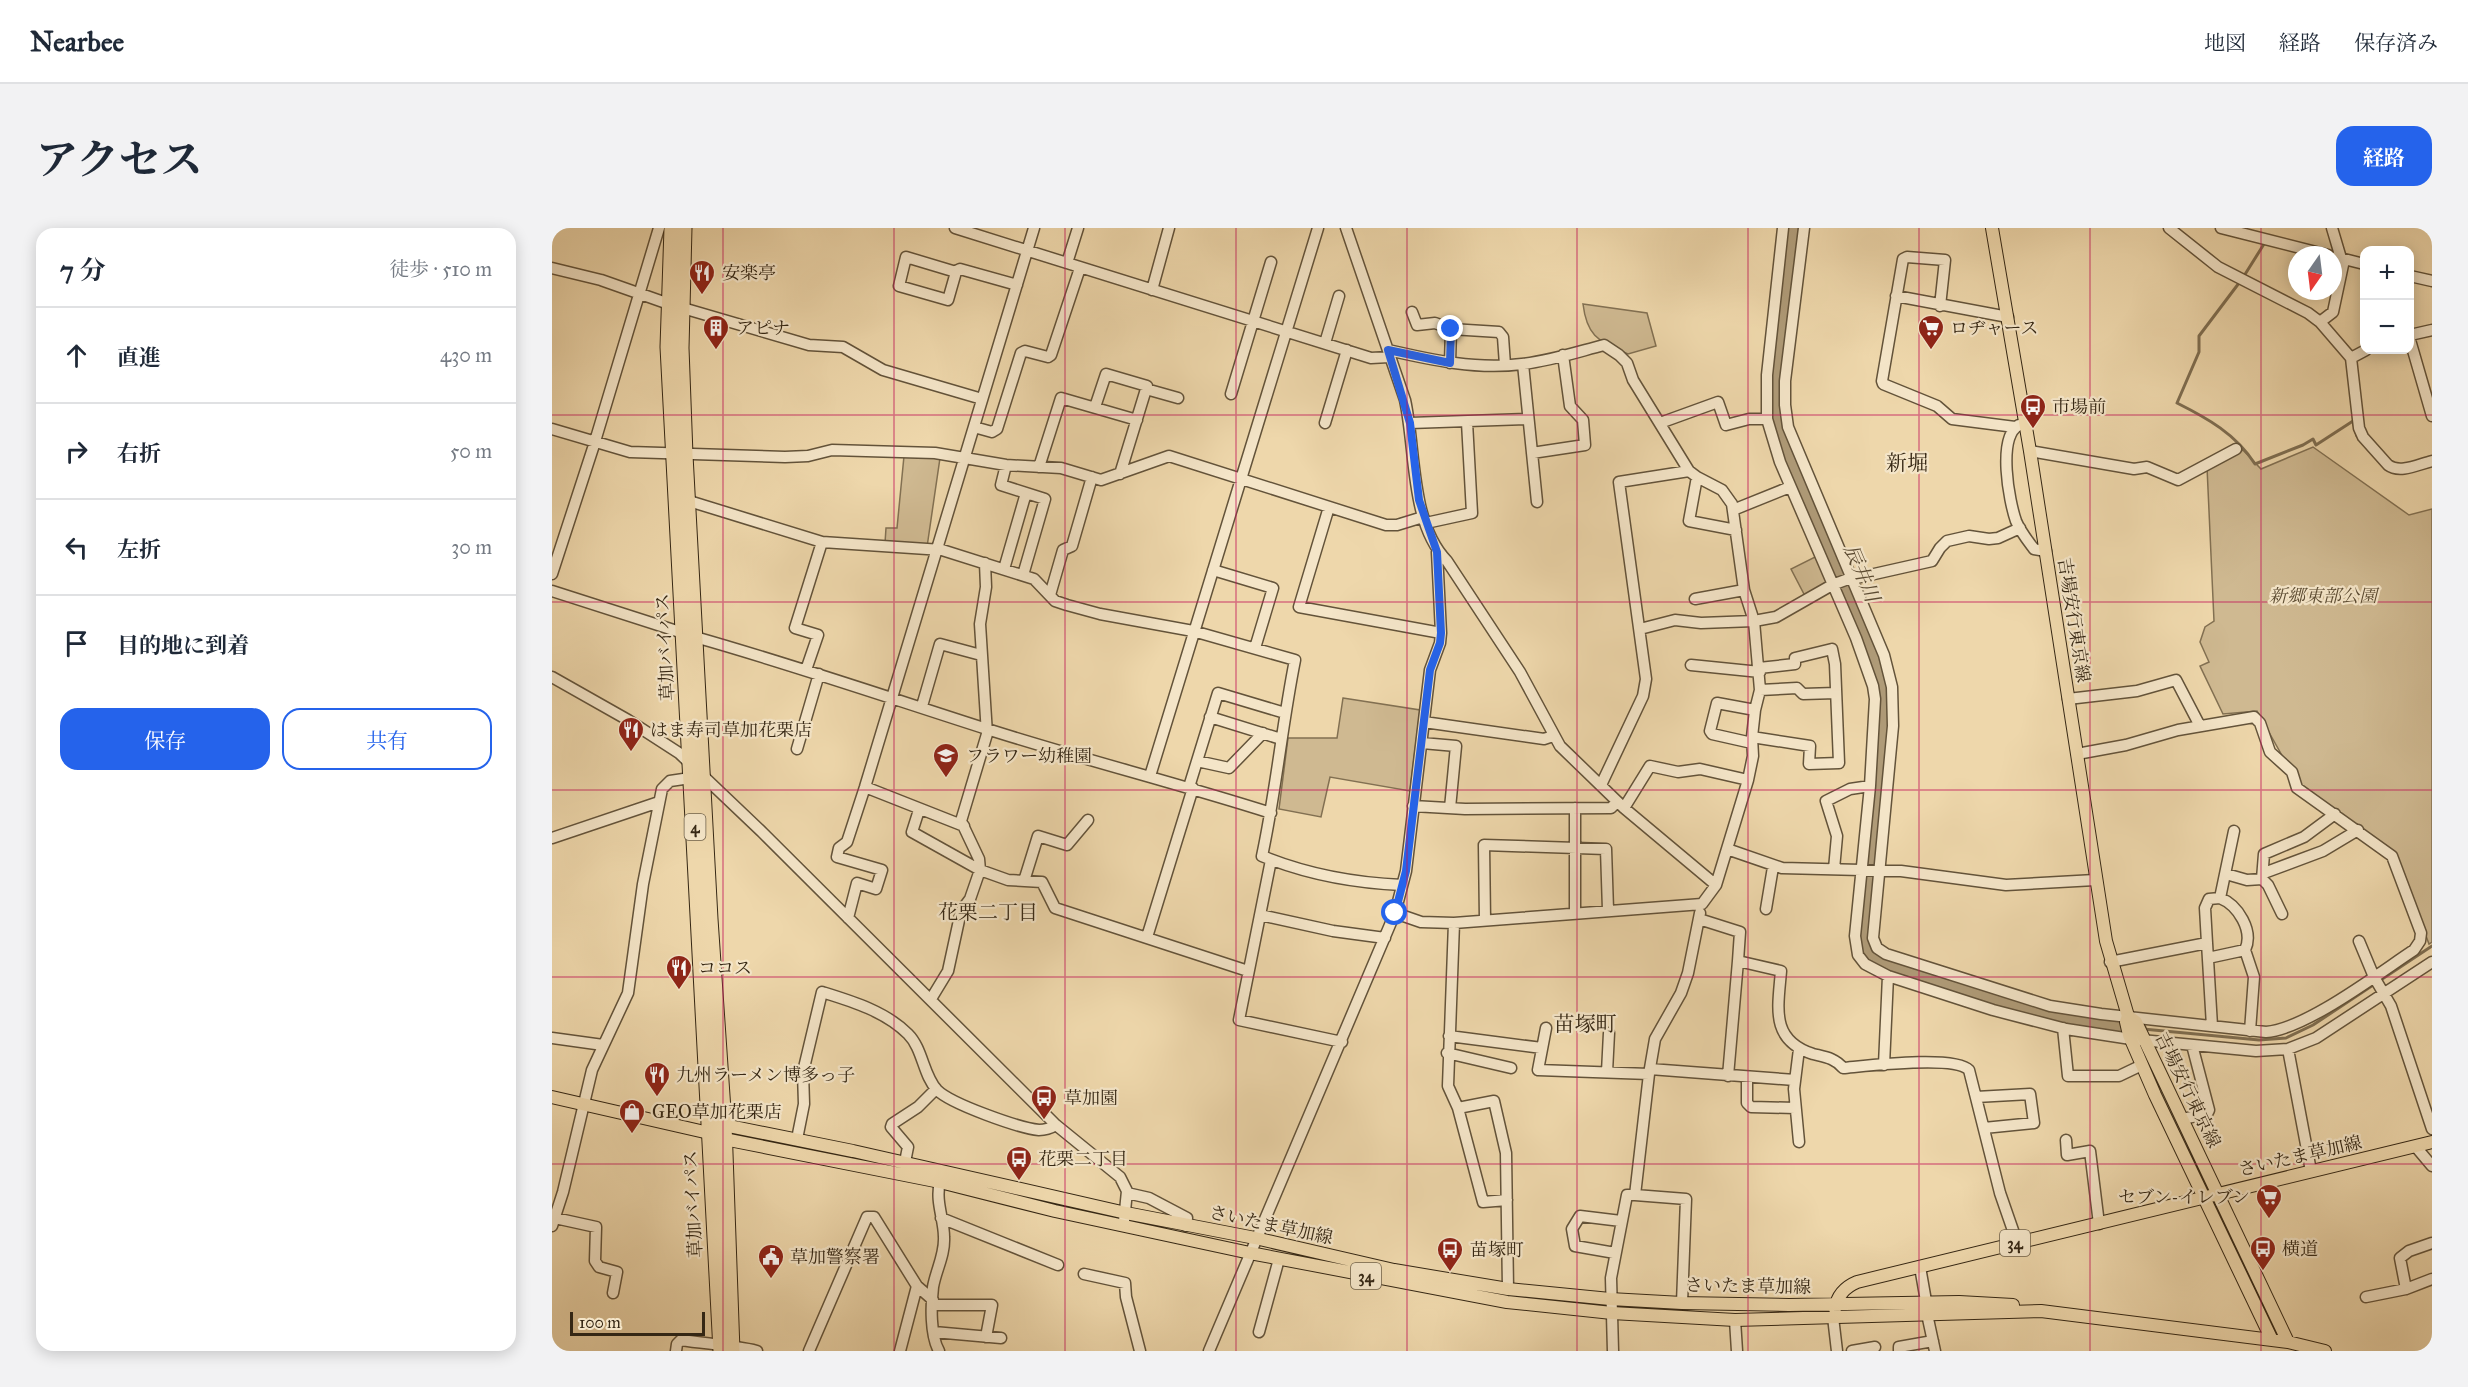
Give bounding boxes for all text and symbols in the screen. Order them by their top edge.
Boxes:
text: Nearbee [30,24,124,59]
text: 地図 [2204,30,2246,56]
text: 経路 [2279,30,2321,56]
text: 保存済み [2354,30,2438,56]
button: 経路 [2336,126,2432,186]
text: アクセス [36,134,203,186]
north arrow [2288,246,2342,300]
map controls [2360,246,2414,354]
button: + [2360,246,2414,300]
text: 7 分 [60,254,105,286]
text: 徒歩 · 510 m [389,257,492,281]
restaurant icon: 安楽亭 [687,258,717,296]
place label: 安楽亭 [722,262,776,284]
button: − [2360,300,2414,354]
building icon: アピナ [701,313,731,351]
supermarket icon: ロヂャース [1916,313,1946,351]
route end [1437,315,1463,341]
place label: アピナ [736,317,790,339]
place label: ロヂャース [1950,317,2039,339]
icon: ahead [60,339,93,372]
text: 430 m [440,343,492,367]
text: 直進 [117,344,161,371]
bus stop icon: 市場前 [2018,392,2048,430]
place label: 市場前 [2052,396,2106,418]
icon: right [60,435,93,468]
text: 50 m [450,439,492,463]
text: 右折 [117,440,161,467]
district label: 新堀 [1886,450,1928,476]
icon: left [60,531,93,564]
text: 30 m [451,535,492,559]
text: 左折 [117,536,161,563]
water label: 辰井川 [1839,541,1886,607]
street label: 吉場安行東京線 [2053,556,2095,684]
park label: 新郷東部公園 [2269,585,2380,607]
street label: 草加バイパス [651,593,679,701]
icon: arrive [60,627,93,660]
text: 目的地に到着 [117,632,249,659]
button: 保存 [60,708,270,770]
button: 共有 [282,708,492,770]
restaurant icon: はま寿司草加花栗店 [616,715,646,753]
place label: はま寿司草加花栗店 [650,719,812,741]
school or university icon: フラワー幼稚園 [931,741,961,779]
place label: フラワー幼稚園 [966,745,1092,767]
road number: 4 [684,814,706,840]
route start [1381,899,1407,925]
district label: 花栗二丁目 [938,900,1038,924]
restaurant icon: ココス [664,953,694,991]
place label: ココス [698,957,752,979]
district label: 苗塚町 [1554,1011,1617,1037]
street label: 吉場安行東京線 [2150,1029,2226,1151]
restaurant icon: 九州ラーメン博多っ子 [642,1060,672,1098]
place label: 九州ラーメン博多っ子 [676,1064,855,1086]
bus stop icon: 草加園 [1029,1083,1059,1121]
place label: 草加園 [1064,1087,1118,1109]
shop icon: GEO草加花栗店 [617,1097,647,1135]
place label: GEO草加花栗店 [652,1101,782,1123]
street label: さいたま草加線 [2236,1131,2364,1181]
bus stop icon: 花栗二丁目 [1004,1144,1034,1182]
place label: 花栗二丁目 [1038,1148,1128,1170]
street label: 草加バイパス [679,1150,707,1258]
supermarket icon: セブン-イレブン [2254,1182,2284,1220]
place label: セブン-イレブン [2118,1186,2250,1208]
street label: さいたま草加線 [1207,1201,1335,1249]
road number: 34 [2000,1230,2030,1256]
bus stop icon: 横道 [2248,1234,2278,1272]
bus stop icon: 苗塚町 [1435,1235,1465,1273]
place label: 横道 [2282,1238,2318,1260]
place label: 苗塚町 [1470,1239,1524,1261]
public building icon: 草加警察署 [756,1242,786,1280]
place label: 草加警察署 [790,1246,880,1268]
road number: 34 [1351,1263,1381,1289]
street label: さいたま草加線 [1685,1274,1811,1298]
scale bar [570,1309,705,1336]
text: 100 m [579,1313,621,1332]

